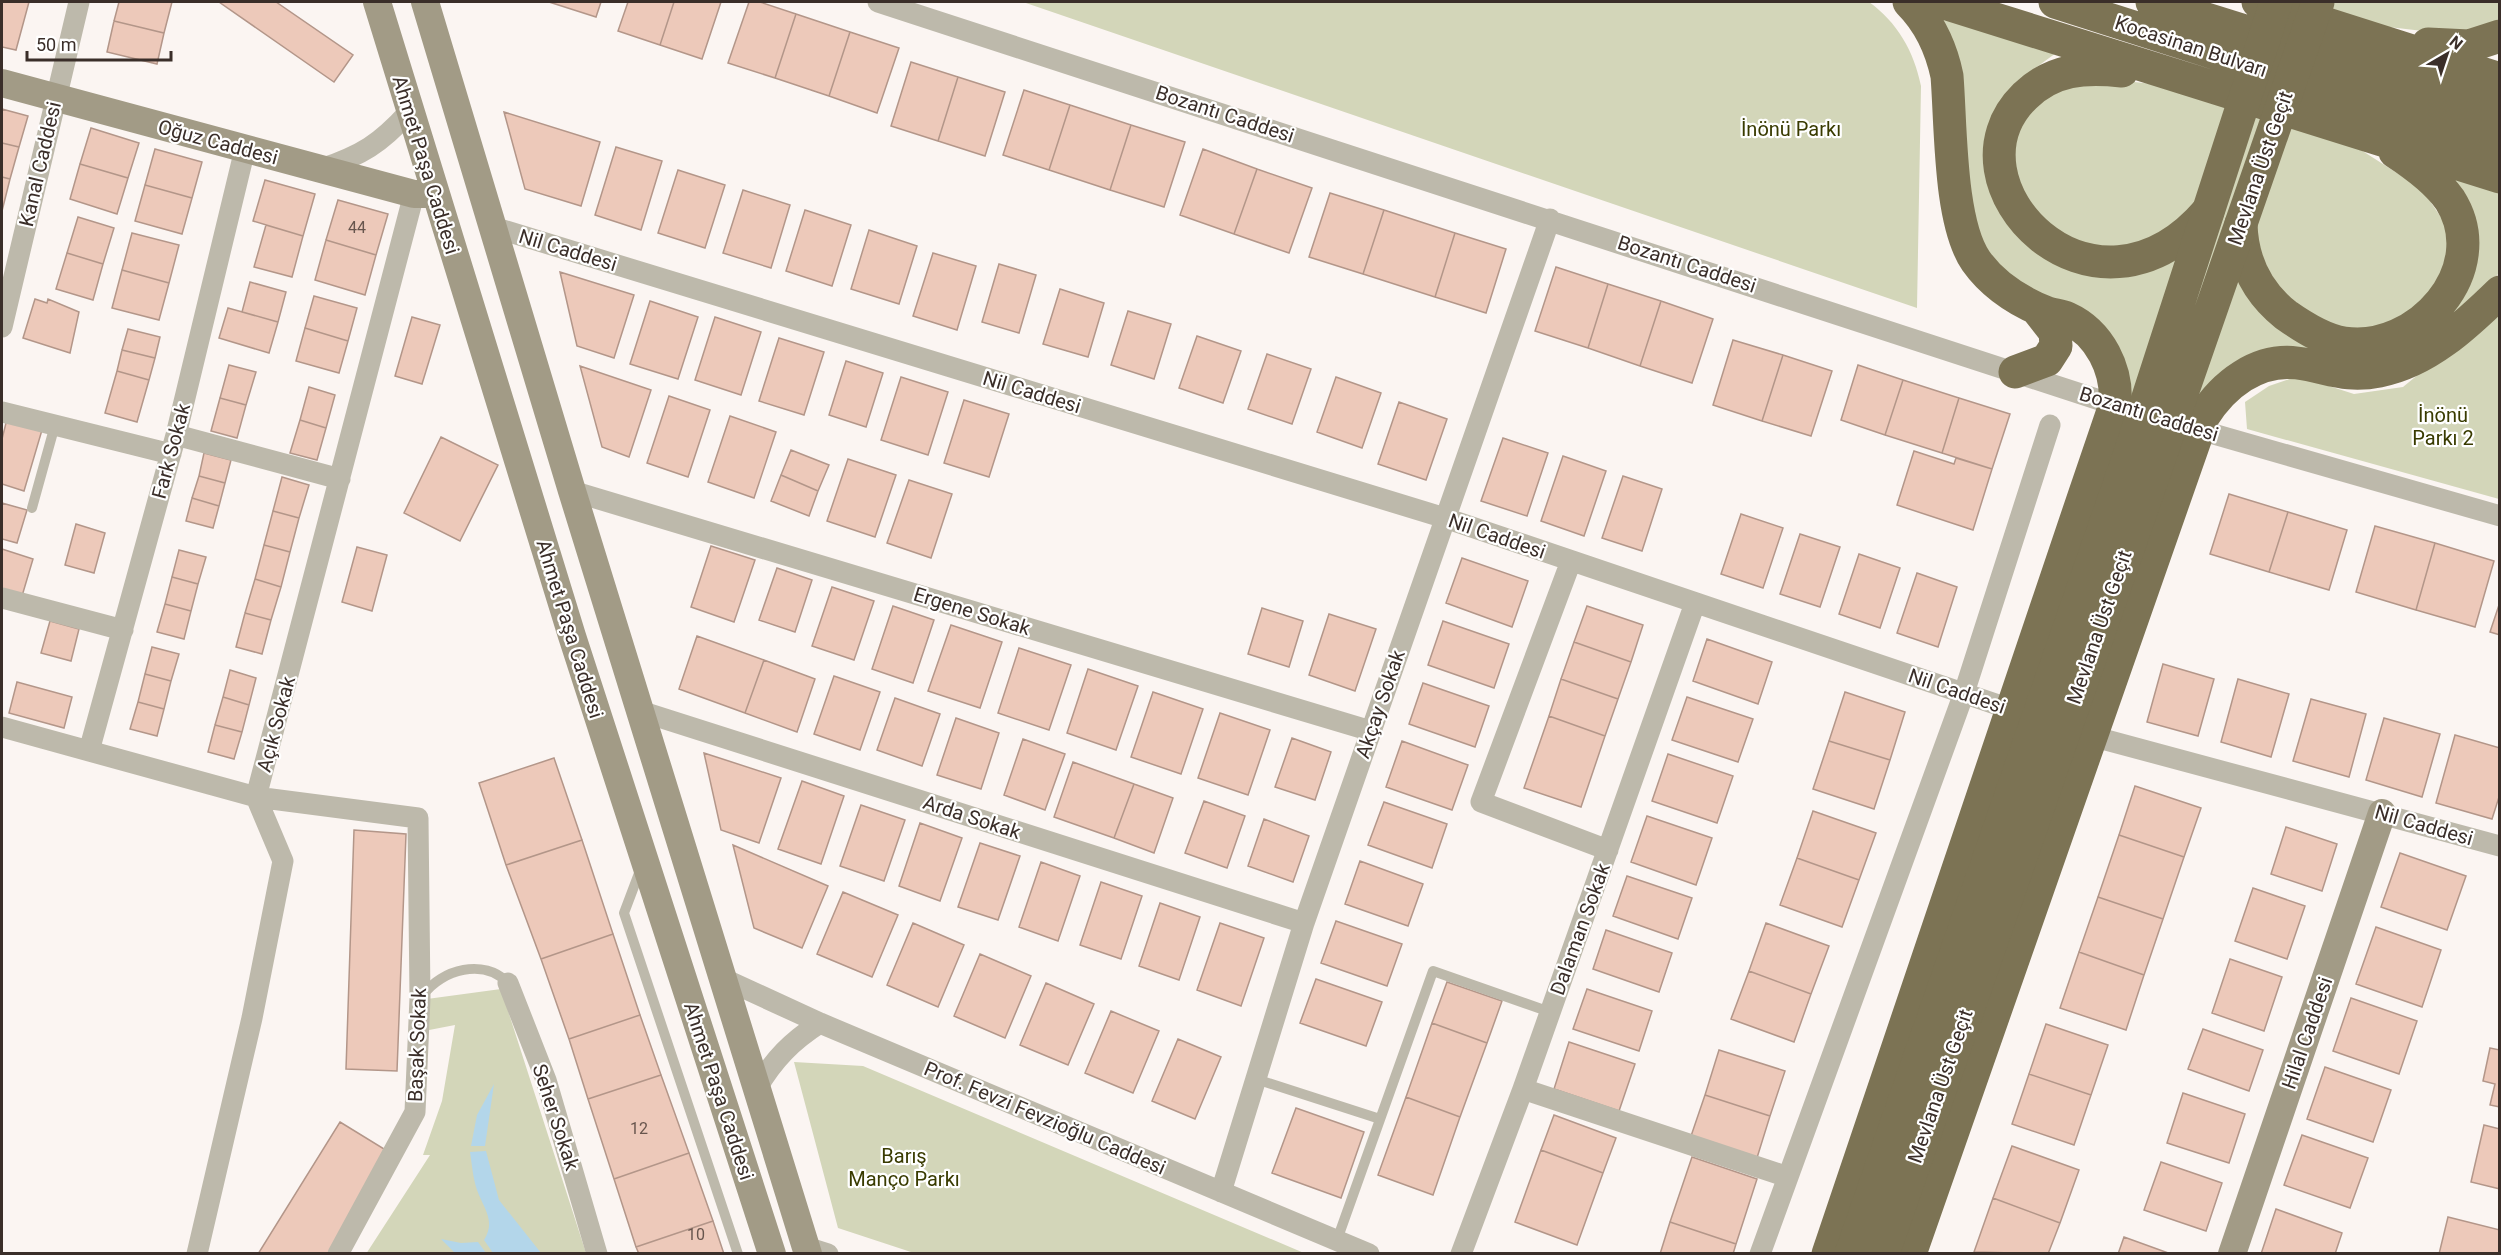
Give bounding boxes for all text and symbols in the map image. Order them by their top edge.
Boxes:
street label: Kocasinan Bulvarı [2112,10,2270,82]
scale bar [27,24,171,62]
north arrow [2417,24,2477,84]
text: N [2446,32,2466,54]
text: 50 m [36,34,76,55]
street label: Ahmet Paşa Caddesi [387,73,465,257]
street label: Bozantı Caddesi [1153,80,1297,148]
street label: Mevlana Üst Geçit [2222,88,2298,248]
street label: Kanal Caddesi [14,99,66,229]
street label: Oğuz Caddesi [155,114,281,170]
park label: İnönü Parkı [1741,117,1841,141]
house number: 44 [348,218,366,237]
street label: Nil Caddesi [516,224,620,276]
street label: Bozantı Caddesi [1615,230,1759,298]
street label: Nil Caddesi [980,366,1084,418]
street label: Bozantı Caddesi [2077,381,2221,447]
street label: Fark Sokak [147,400,195,501]
park label: İnönü Parkı 2 [2412,403,2474,450]
street label: Nil Caddesi [1445,508,1549,564]
street label: Ahmet Paşa Caddesi [531,537,609,721]
street label: Mevlana Üst Geçit [2061,547,2137,707]
street label: Ergene Sokak [911,582,1034,640]
street label: Akçay Sokak [1350,646,1410,761]
street label: Nil Caddesi [1905,663,2009,719]
street label: Açık Sokak [252,673,300,774]
street label: Arda Sokak [920,790,1025,844]
street label: Nil Caddesi [2372,800,2476,850]
street label: Dalaman Sokak [1545,859,1615,998]
street label: Hilal Caddesi [2277,974,2337,1092]
street label: Başak Sokak [403,987,431,1102]
street label: Ahmet Paşa Caddesi [679,999,759,1183]
street label: Mevlana Üst Geçit [1902,1006,1978,1166]
street label: Prof. Fevzi Fevzioğlu Caddesi [921,1056,1169,1180]
street label: Seher Sokak [528,1061,585,1174]
house number: 12 [630,1119,648,1138]
park label: Barış Manço Parkı [848,1144,960,1191]
house number: 10 [687,1225,705,1244]

